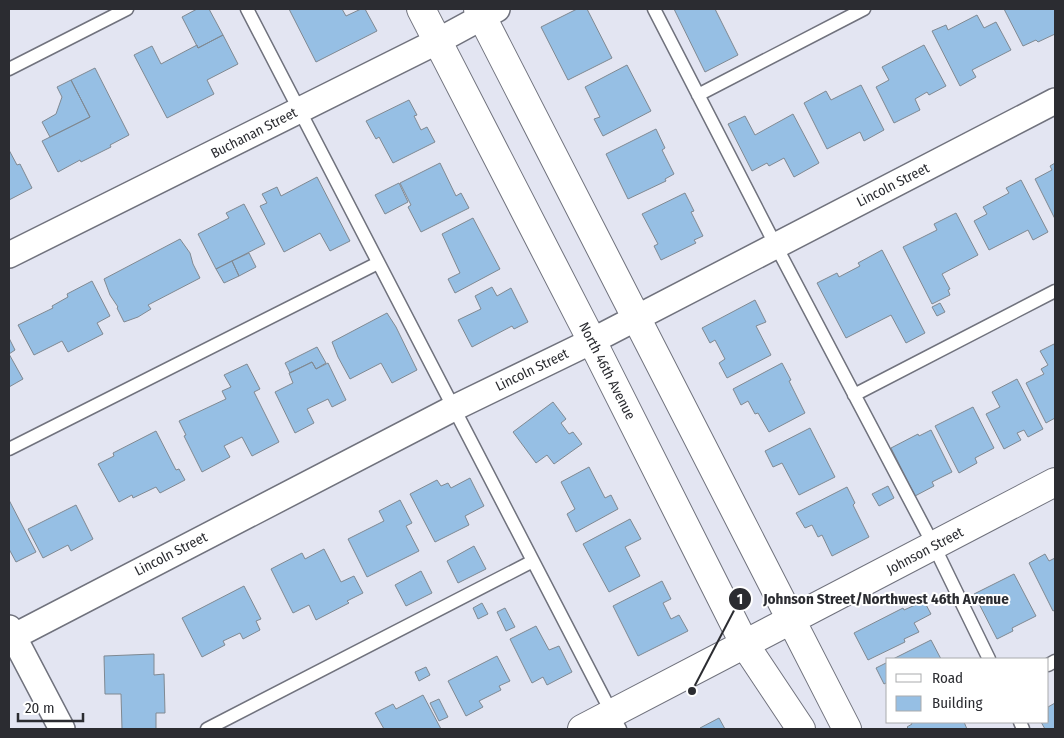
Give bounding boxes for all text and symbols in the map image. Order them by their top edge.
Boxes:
street label: Buchanan Street [208,104,300,162]
street label: Lincoln Street [854,159,932,211]
street label: North 46th Avenue [575,319,639,423]
street label: Lincoln Street [493,345,572,395]
street label: Johnson Street [884,523,967,578]
street label: Lincoln Street [132,528,210,580]
callout: Johnson Street/Northwest 46th Avenue [728,584,1018,614]
text: 1 [737,590,743,608]
text: Johnson Street/Northwest 46th Avenue [762,590,1009,608]
legend [886,658,1049,723]
text: Road [932,669,963,687]
scale bar [18,690,82,722]
text: Building [932,694,983,712]
text: 20 m [25,699,55,717]

